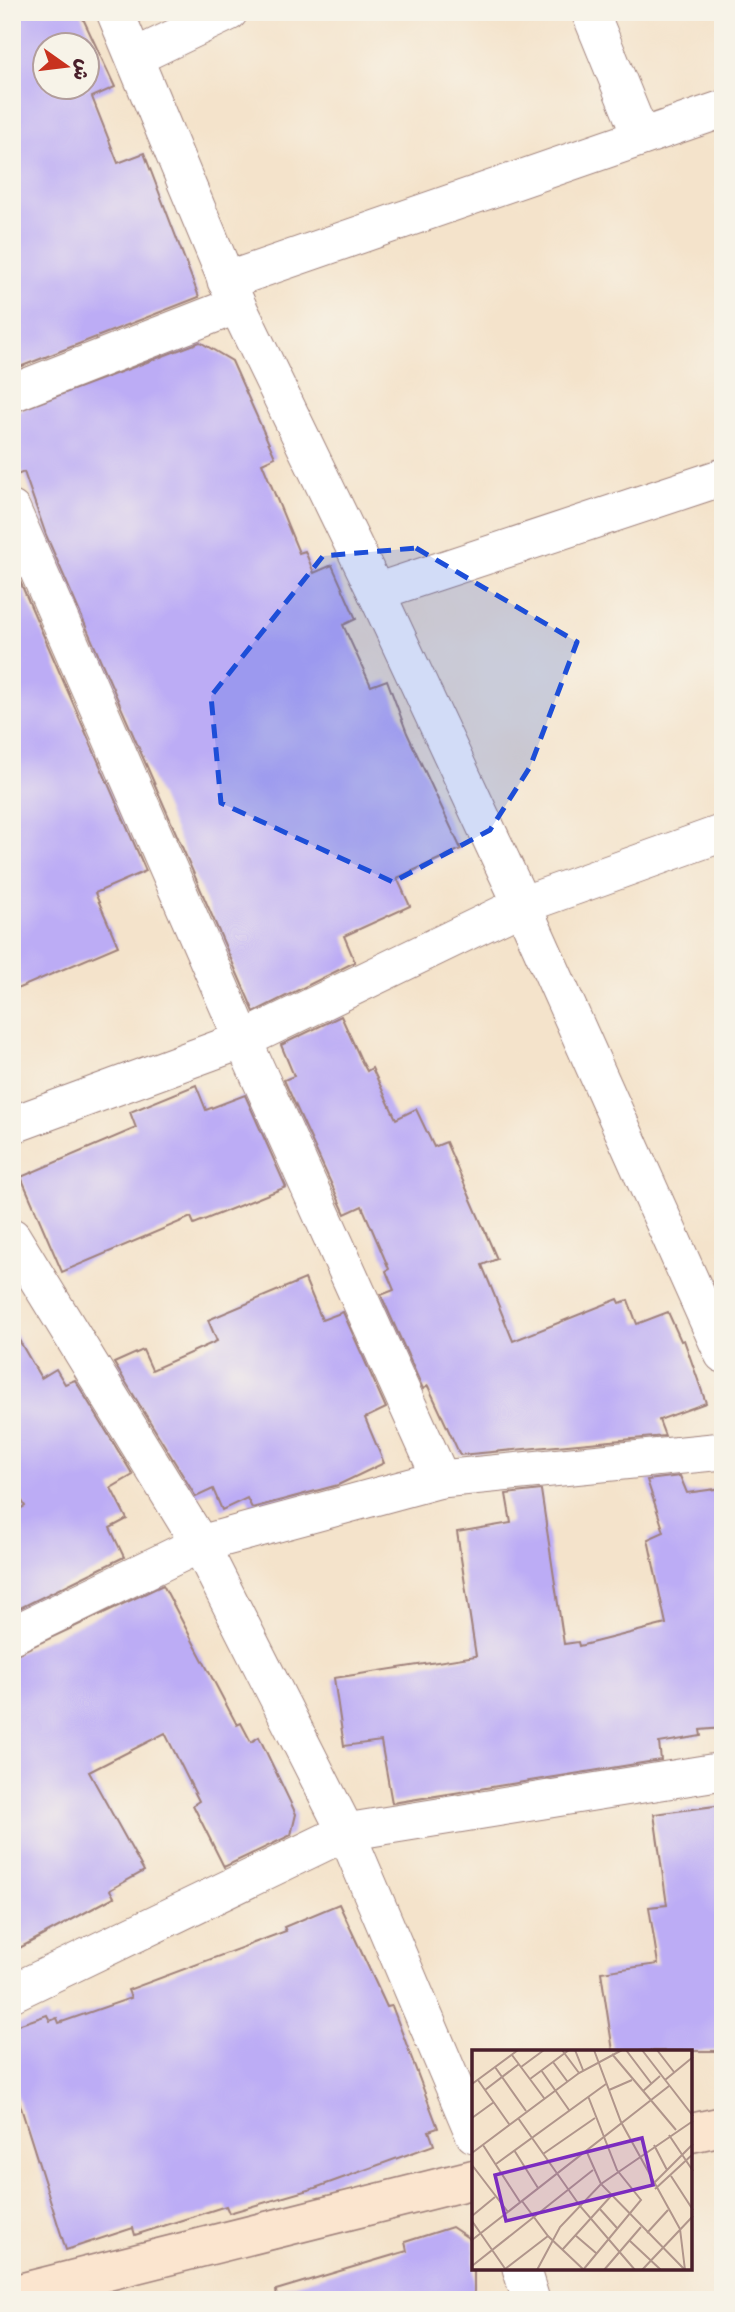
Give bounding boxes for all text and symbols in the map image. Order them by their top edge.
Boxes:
north arrow [32,32,102,102]
text: ش [64,56,96,83]
inset map [472,2050,693,2270]

